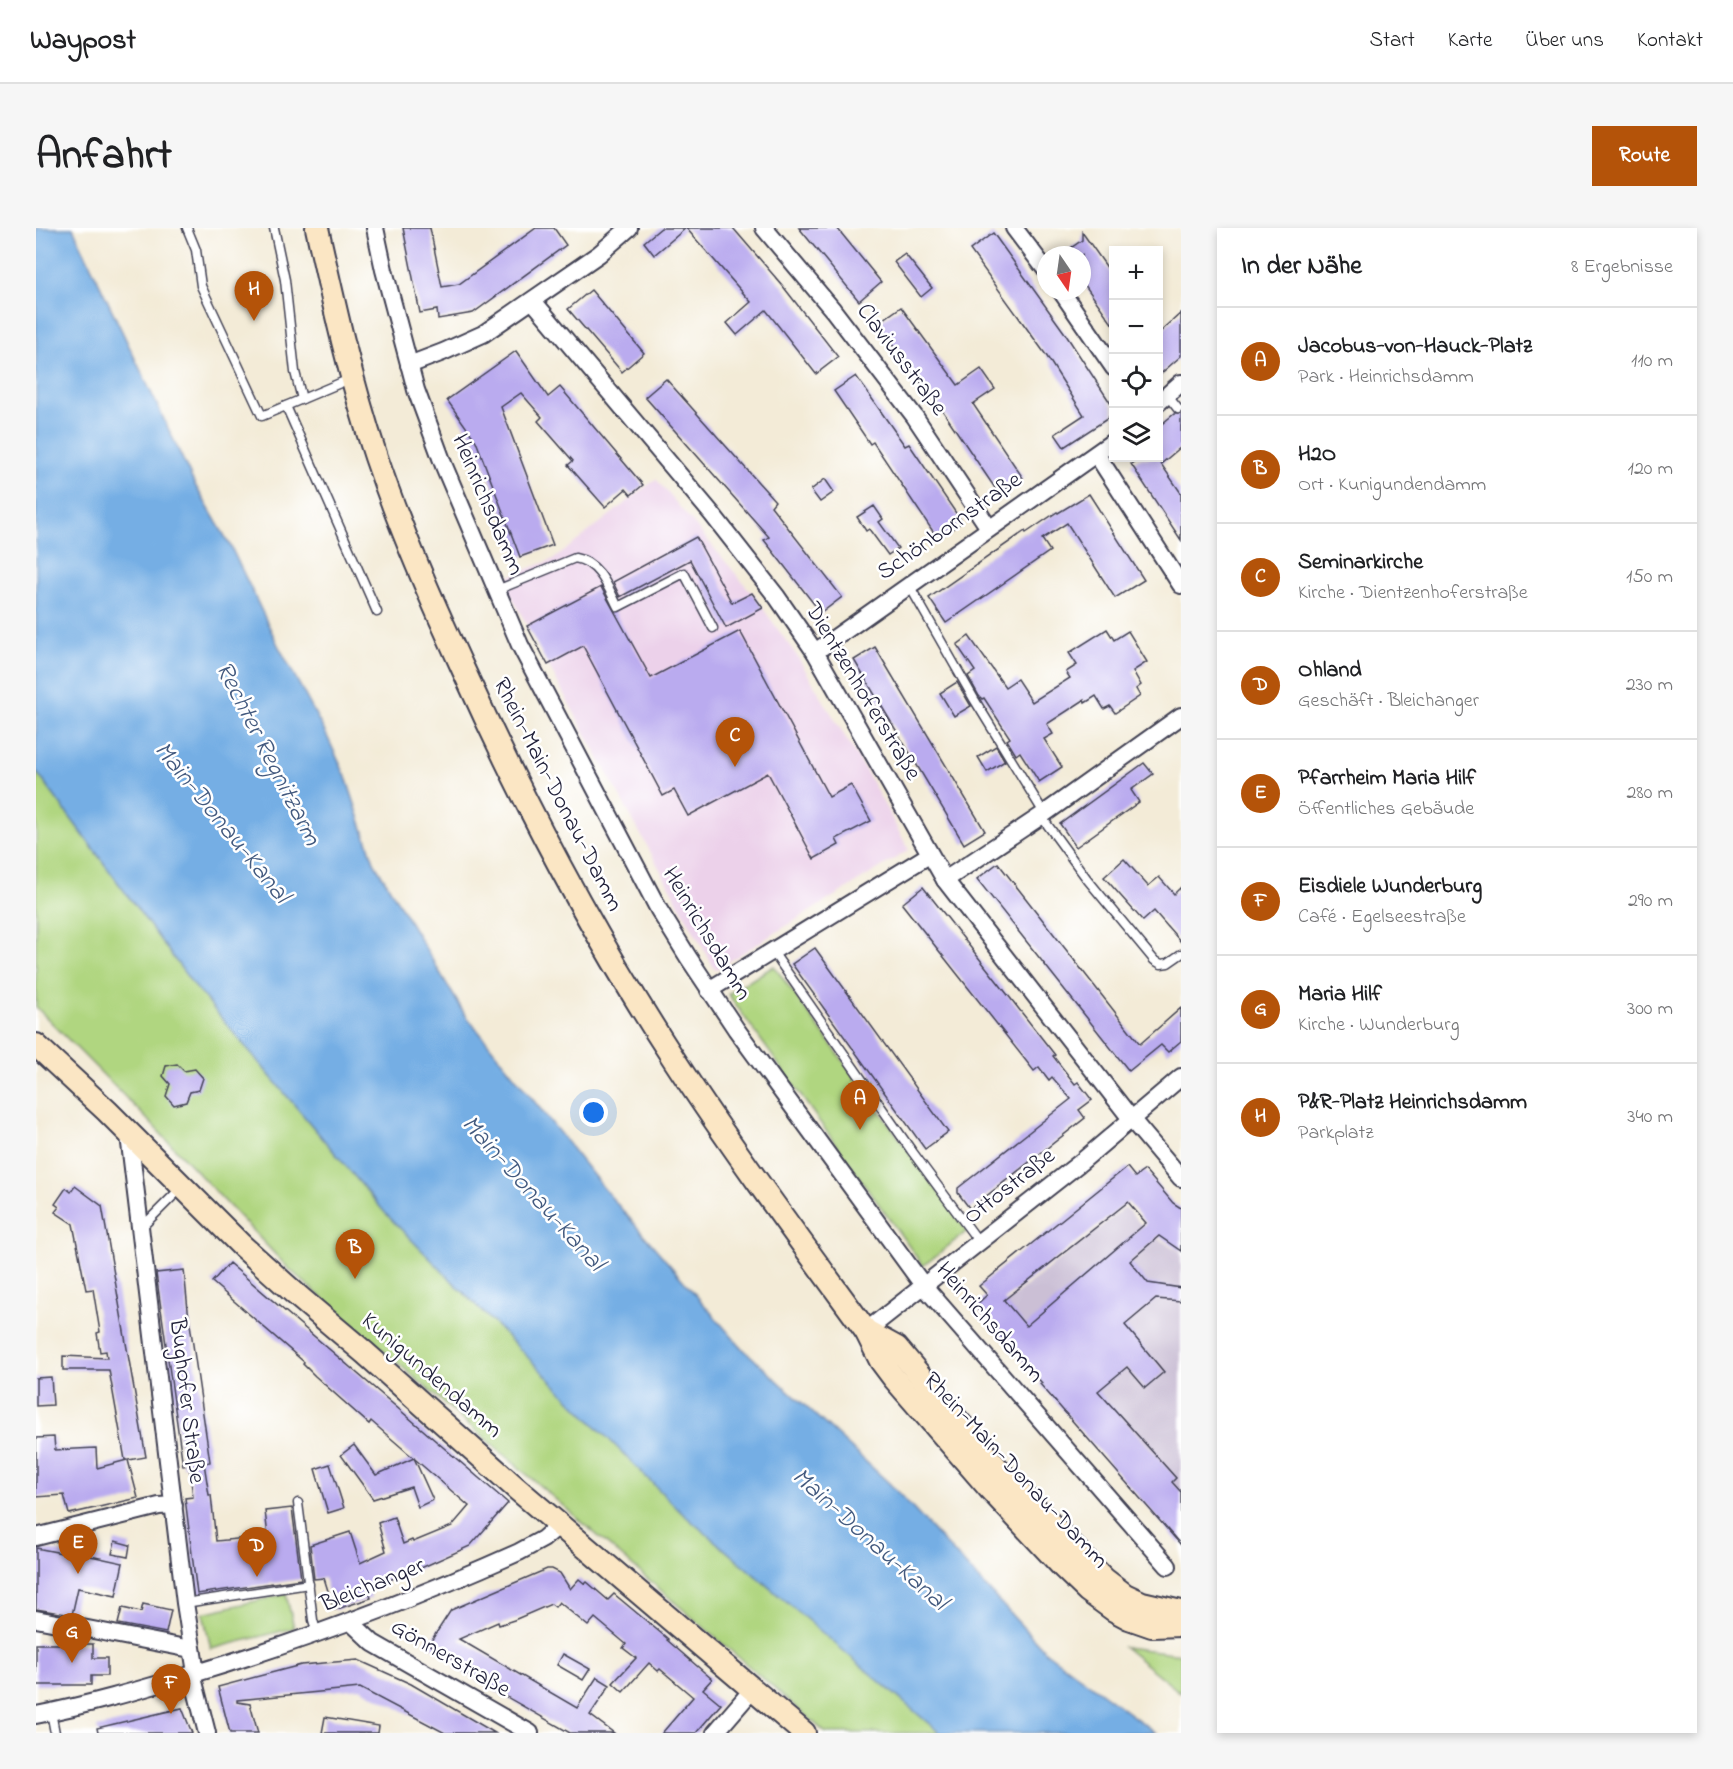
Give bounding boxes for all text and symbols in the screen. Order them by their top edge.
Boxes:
text: Waypost [30,21,136,62]
text: Start [1369,26,1415,56]
text: Karte [1448,26,1492,56]
text: Über uns [1525,26,1604,56]
text: Kontakt [1637,26,1703,56]
text: Anfahrt [36,126,172,187]
button: Route [1592,126,1697,186]
north arrow [1037,246,1091,300]
map controls [1109,246,1163,462]
button: + [1109,246,1163,300]
text: In der Nähe [1241,248,1362,286]
text: 8 Ergebnisse [1571,253,1673,282]
pin: H [234,272,274,321]
street label: Claviusstraße [847,296,955,424]
button: − [1109,300,1163,354]
text: Jacobus-von-Hauck-Platz [1298,331,1532,363]
text: A [1254,347,1267,376]
text: 110 m [1631,347,1673,376]
button: locate [1109,354,1163,408]
text: Park · Heinrichsdamm [1298,363,1474,392]
button: layers [1109,408,1163,462]
street label: Heinrichsdamm [441,429,533,581]
text: H2O [1298,439,1336,471]
text: B [1254,455,1267,484]
text: 120 m [1628,455,1673,484]
street label: Schönbornstraße [870,464,1030,590]
text: Ort · Kunigundendamm [1298,471,1486,500]
text: Seminarkirche [1298,547,1423,579]
text: C [1255,563,1266,592]
text: 150 m [1626,563,1673,592]
text: Kirche · Dientzenhoferstraße [1298,579,1528,608]
street label: Dientzenhoferstraße [794,595,929,788]
water label: Rechter Regnitzarm [204,655,330,853]
text: Ohland [1298,655,1362,687]
text: D [1253,671,1268,700]
text: 230 m [1626,671,1673,700]
street label: Rhein-Main-Donau-Damm [483,672,631,918]
text: Geschäft · Bleichanger [1298,687,1479,716]
pin: C [716,718,754,767]
water label: Main-Donau-Kanal [144,734,300,914]
text: Pfarrheim Maria Hilf [1298,763,1476,795]
text: E [1254,779,1267,808]
text: 280 m [1626,779,1673,808]
text: Öffentliches Gebäude [1298,795,1474,824]
street label: Heinrichsdamm [652,860,760,1008]
text: Eisdiele Wunderburg [1298,871,1482,903]
text: F [1254,887,1267,916]
text: 290 m [1628,887,1673,916]
text: Café · Egelseestraße [1298,903,1466,932]
text: Maria Hilf [1298,979,1382,1011]
text: G [1254,995,1267,1024]
text: 300 m [1627,995,1673,1024]
text: Kirche · Wunderburg [1298,1011,1459,1040]
pin: A [840,1080,880,1130]
text: P&R-Platz Heinrichsdamm [1298,1087,1527,1119]
your location [579,1098,608,1127]
text: H [1255,1103,1266,1132]
text: 340 m [1627,1103,1673,1132]
water label: Main-Donau-Kanal [451,1107,614,1283]
text: Parkplatz [1298,1119,1374,1148]
street label: Ottostraße [957,1140,1064,1234]
pin: B [336,1230,374,1279]
street label: Heinrichsdamm [926,1255,1052,1391]
street label: Kunigundendamm [353,1305,509,1447]
street label: Bughofer Straße [158,1315,214,1486]
street label: Rhein-Main-Donau-Damm [914,1364,1116,1578]
water label: Main-Donau-Kanal [782,1459,958,1622]
pin: E [58,1524,98,1574]
pin: D [238,1528,276,1577]
street label: Bleichanger [315,1549,431,1623]
street label: Gönnerstraße [383,1611,517,1708]
pin: G [52,1614,92,1663]
pin: F [152,1664,190,1714]

